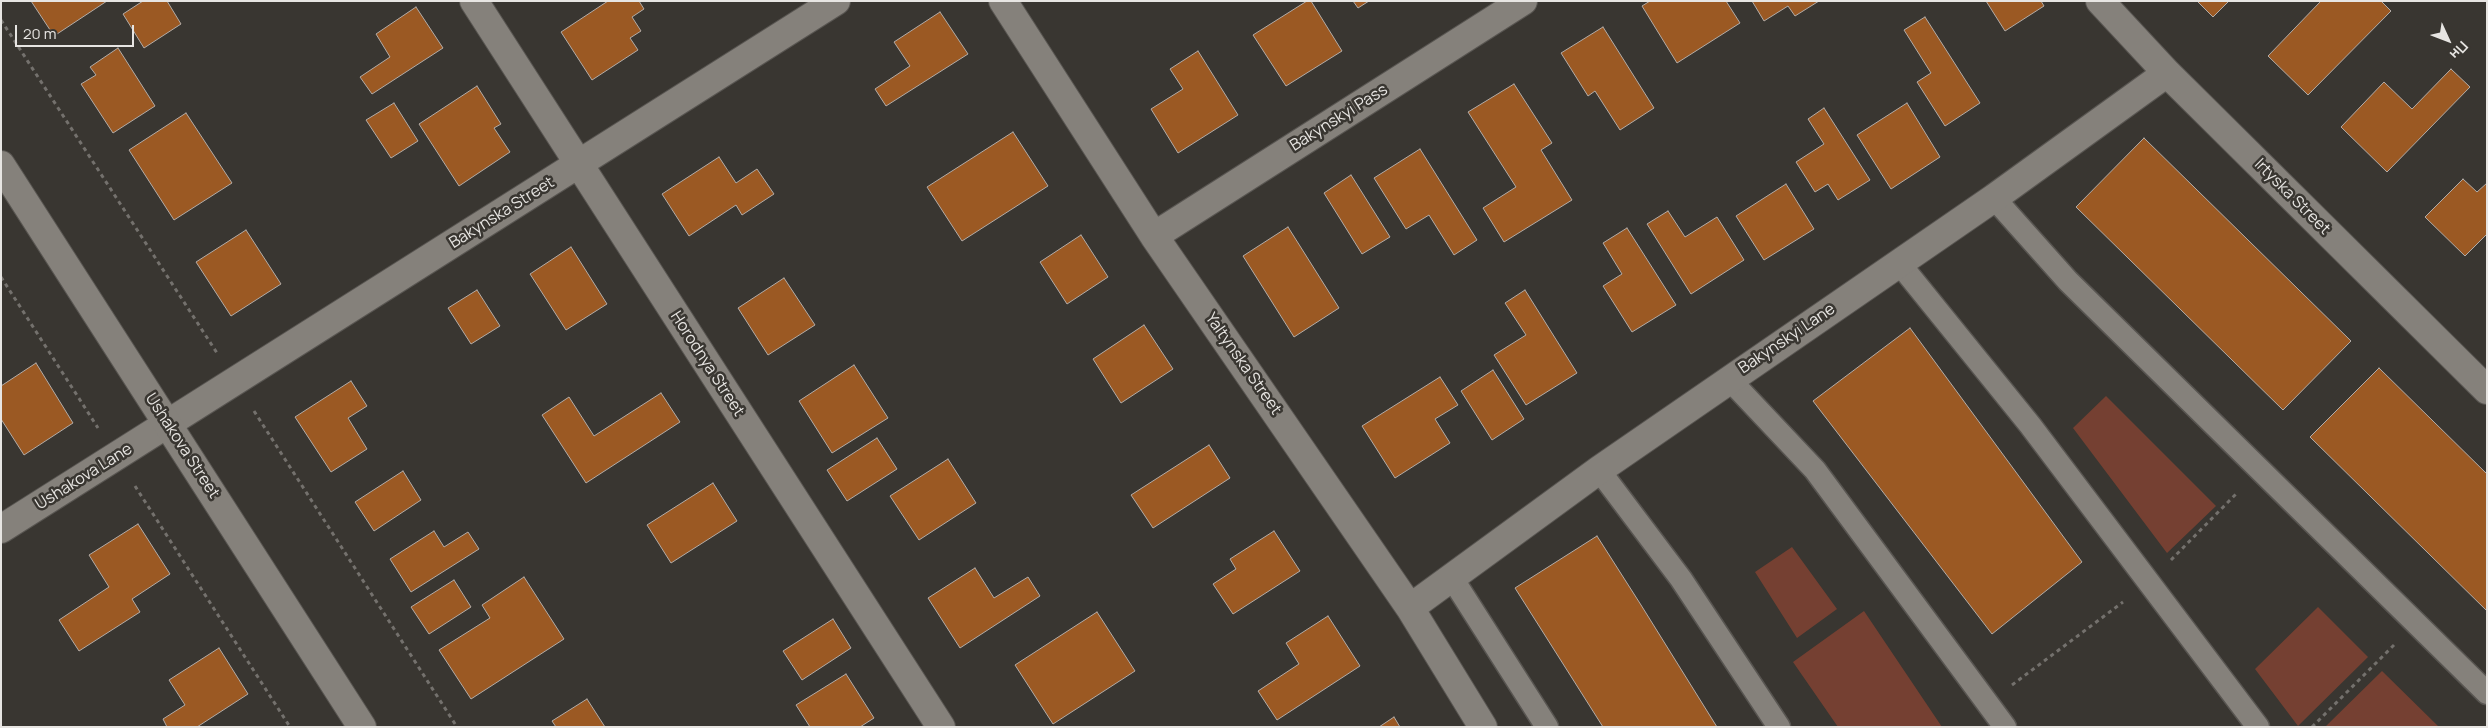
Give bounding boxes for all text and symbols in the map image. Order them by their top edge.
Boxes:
scale bar [18,15,136,47]
north arrow [2423,15,2473,65]
text: 20 m [23,23,56,44]
text: Пн [2446,37,2473,64]
street label: Bakynskyi Pass [1287,80,1391,156]
street label: Irtyska Street [2250,155,2334,239]
street label: Bakynska Street [446,173,558,253]
street label: Bakynskyi Lane [1735,300,1839,378]
street label: Horodnya Street [666,308,748,420]
street label: Yaltynska Street [1201,309,1285,419]
street label: Ushakova Street [141,390,223,502]
street label: Ushakova Lane [32,440,136,514]

